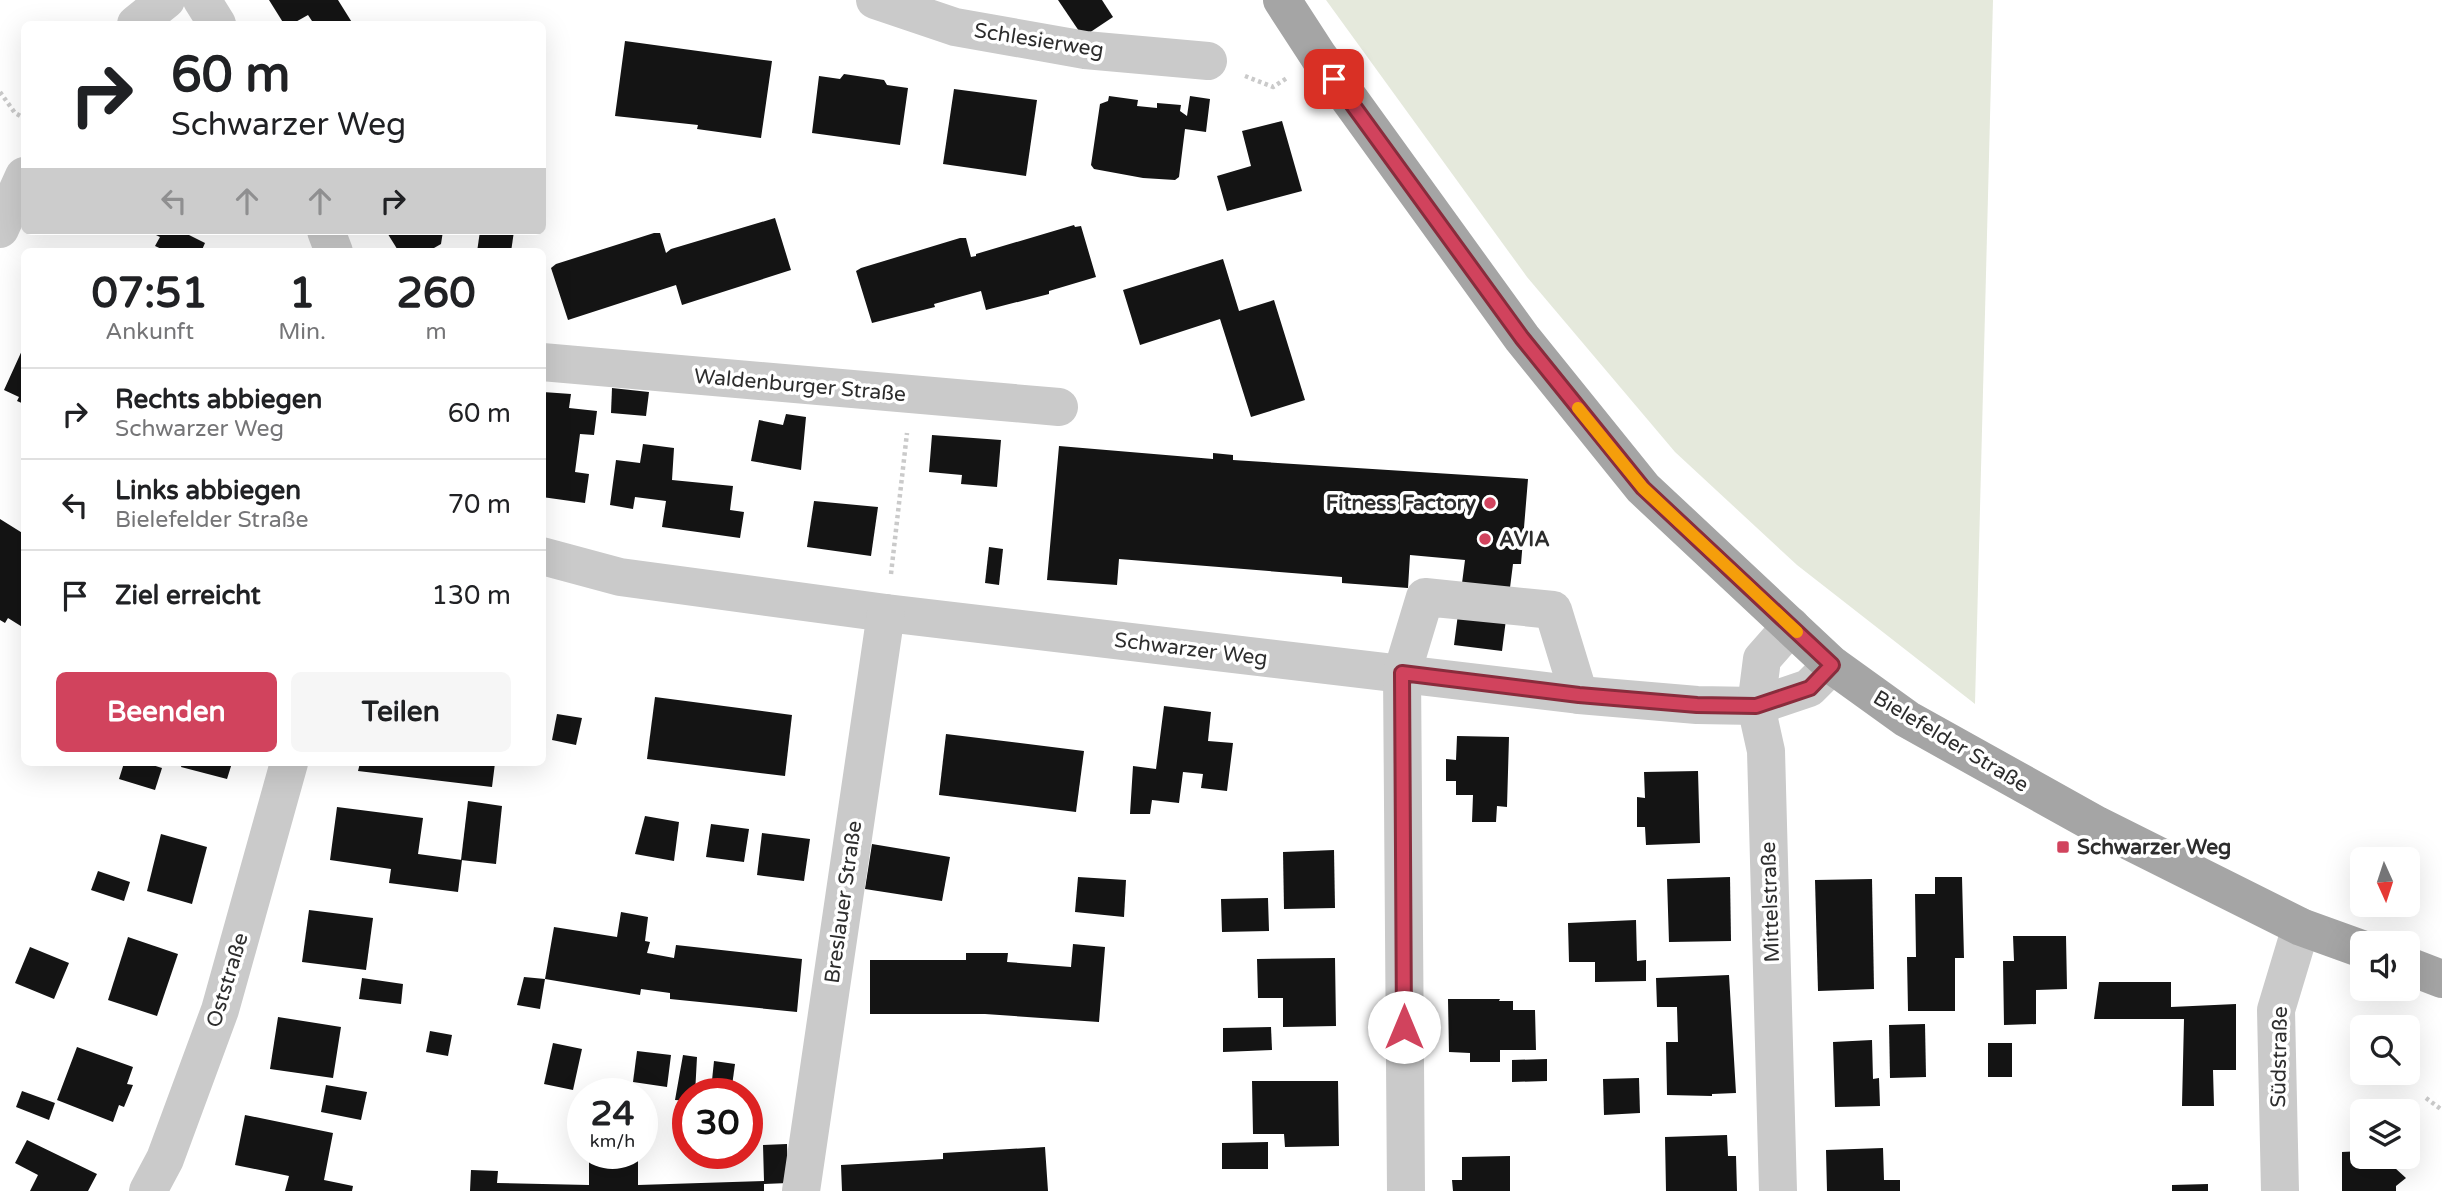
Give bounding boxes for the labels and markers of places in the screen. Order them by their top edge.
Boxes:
pin [1304,49,1364,109]
place label: Fitness Factory [1326,491,1477,516]
marker: Fitness Factory [1482,495,1498,511]
place label: AVIA [1499,527,1550,552]
marker: AVIA [1477,531,1493,547]
place label: Schwarzer Weg [2077,835,2231,860]
marker: Schwarzer Weg [2055,839,2071,855]

